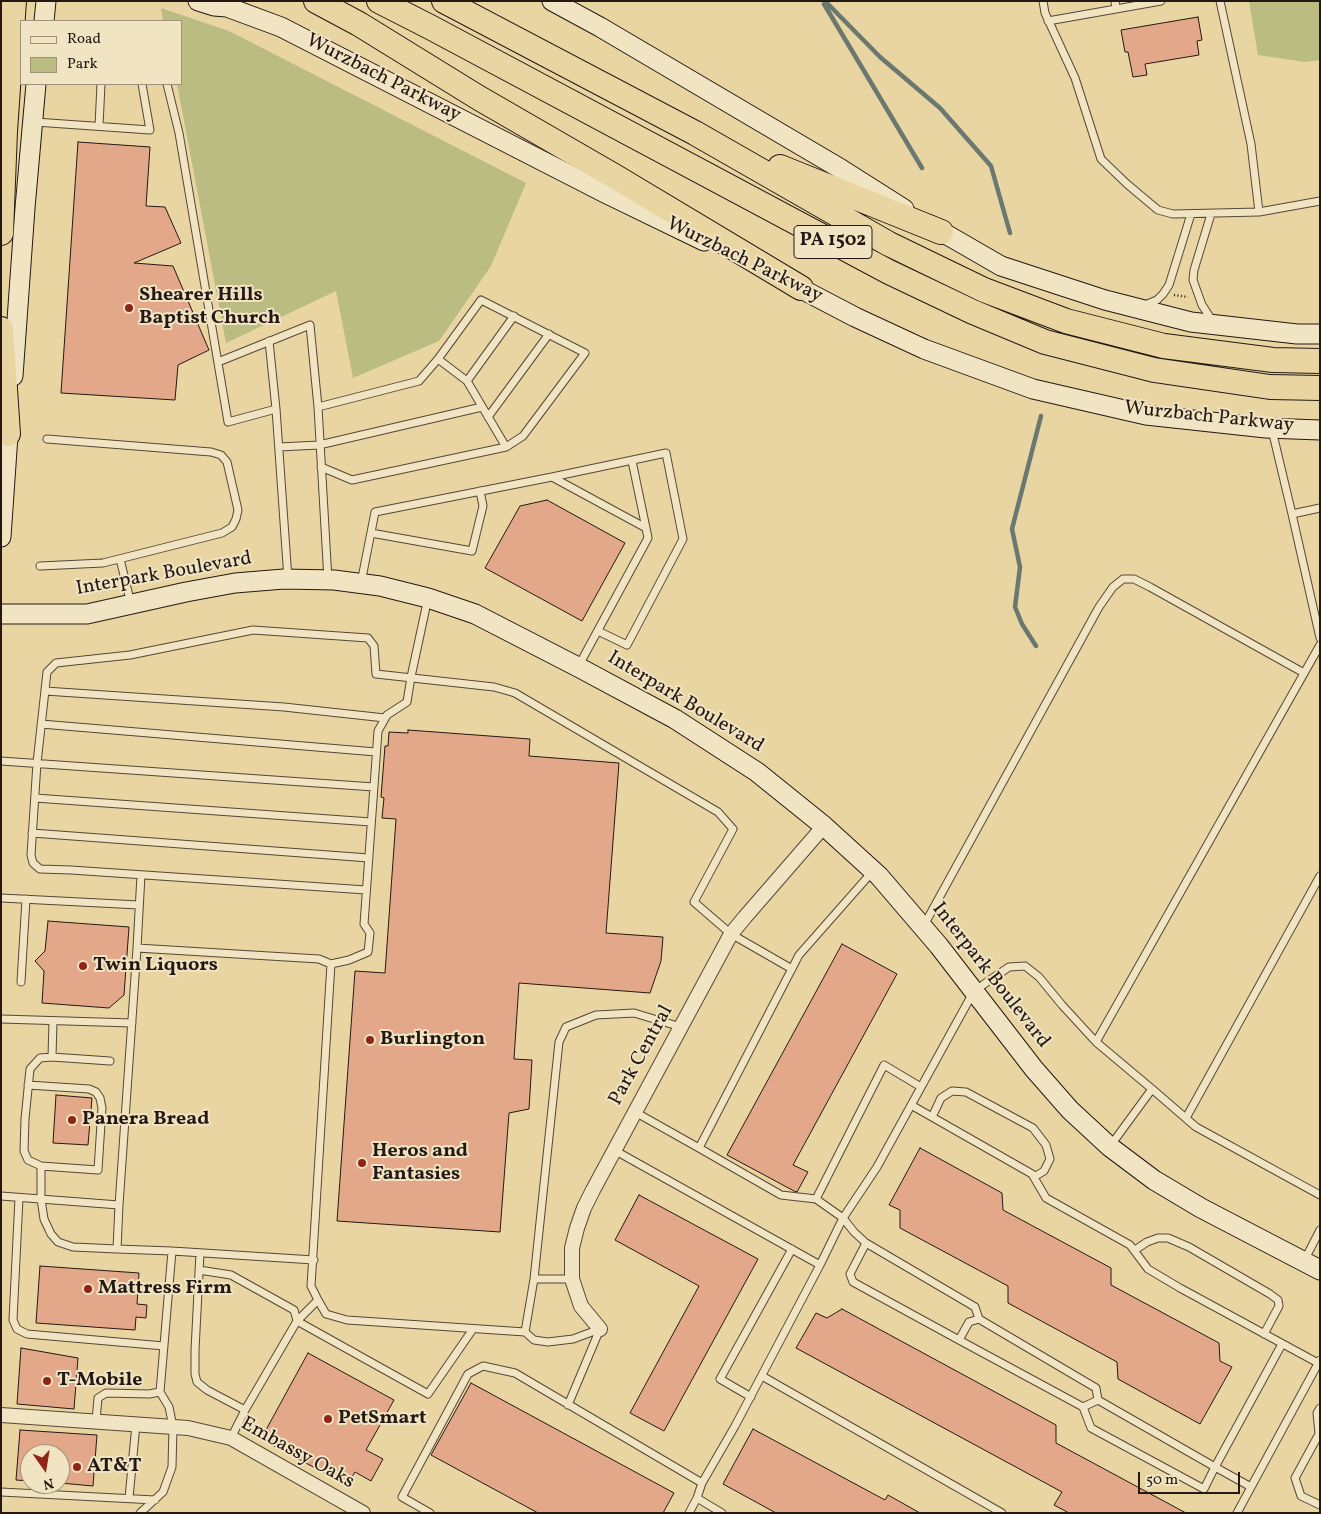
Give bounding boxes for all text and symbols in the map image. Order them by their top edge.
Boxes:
legend [20,20,182,85]
text: Road [67,29,101,50]
street label: Wurzbach Parkway [301,30,465,128]
text: Park [67,54,98,75]
street label: Wurzbach Parkway [662,213,826,309]
road number: PA 1502 [794,226,872,258]
place label: Shearer Hills Baptist Church [139,284,280,331]
marker: Shearer Hills Baptist Church [123,302,135,314]
street label: Wurzbach Parkway [1123,397,1295,439]
street label: Interpark Boulevard [74,548,254,602]
street label: Interpark Boulevard [602,647,768,759]
street label: Interpark Boulevard [926,898,1054,1054]
place label: Twin Liquors [93,954,218,978]
marker: Twin Liquors [77,960,89,972]
street label: Park Central [605,1002,679,1110]
place label: Burlington [380,1028,485,1052]
marker: Burlington [364,1034,376,1046]
place label: Panera Bread [82,1108,209,1132]
marker: Panera Bread [66,1114,78,1126]
place label: Heros and Fantasies [372,1140,468,1187]
marker: Heros and Fantasies [356,1157,368,1169]
place label: Mattress Firm [98,1277,232,1301]
marker: Mattress Firm [82,1283,94,1295]
place label: T-Mobile [57,1369,143,1393]
marker: T-Mobile [41,1375,53,1387]
place label: PetSmart [338,1407,427,1431]
street label: Embassy Oaks [236,1413,358,1495]
marker: PetSmart [322,1413,334,1425]
north arrow [20,1444,70,1494]
place label: AT&T [87,1455,141,1479]
marker: AT&T [71,1461,83,1473]
scale bar [1141,1462,1244,1494]
text: 50 m [1146,1470,1178,1491]
text: N [41,1473,55,1494]

